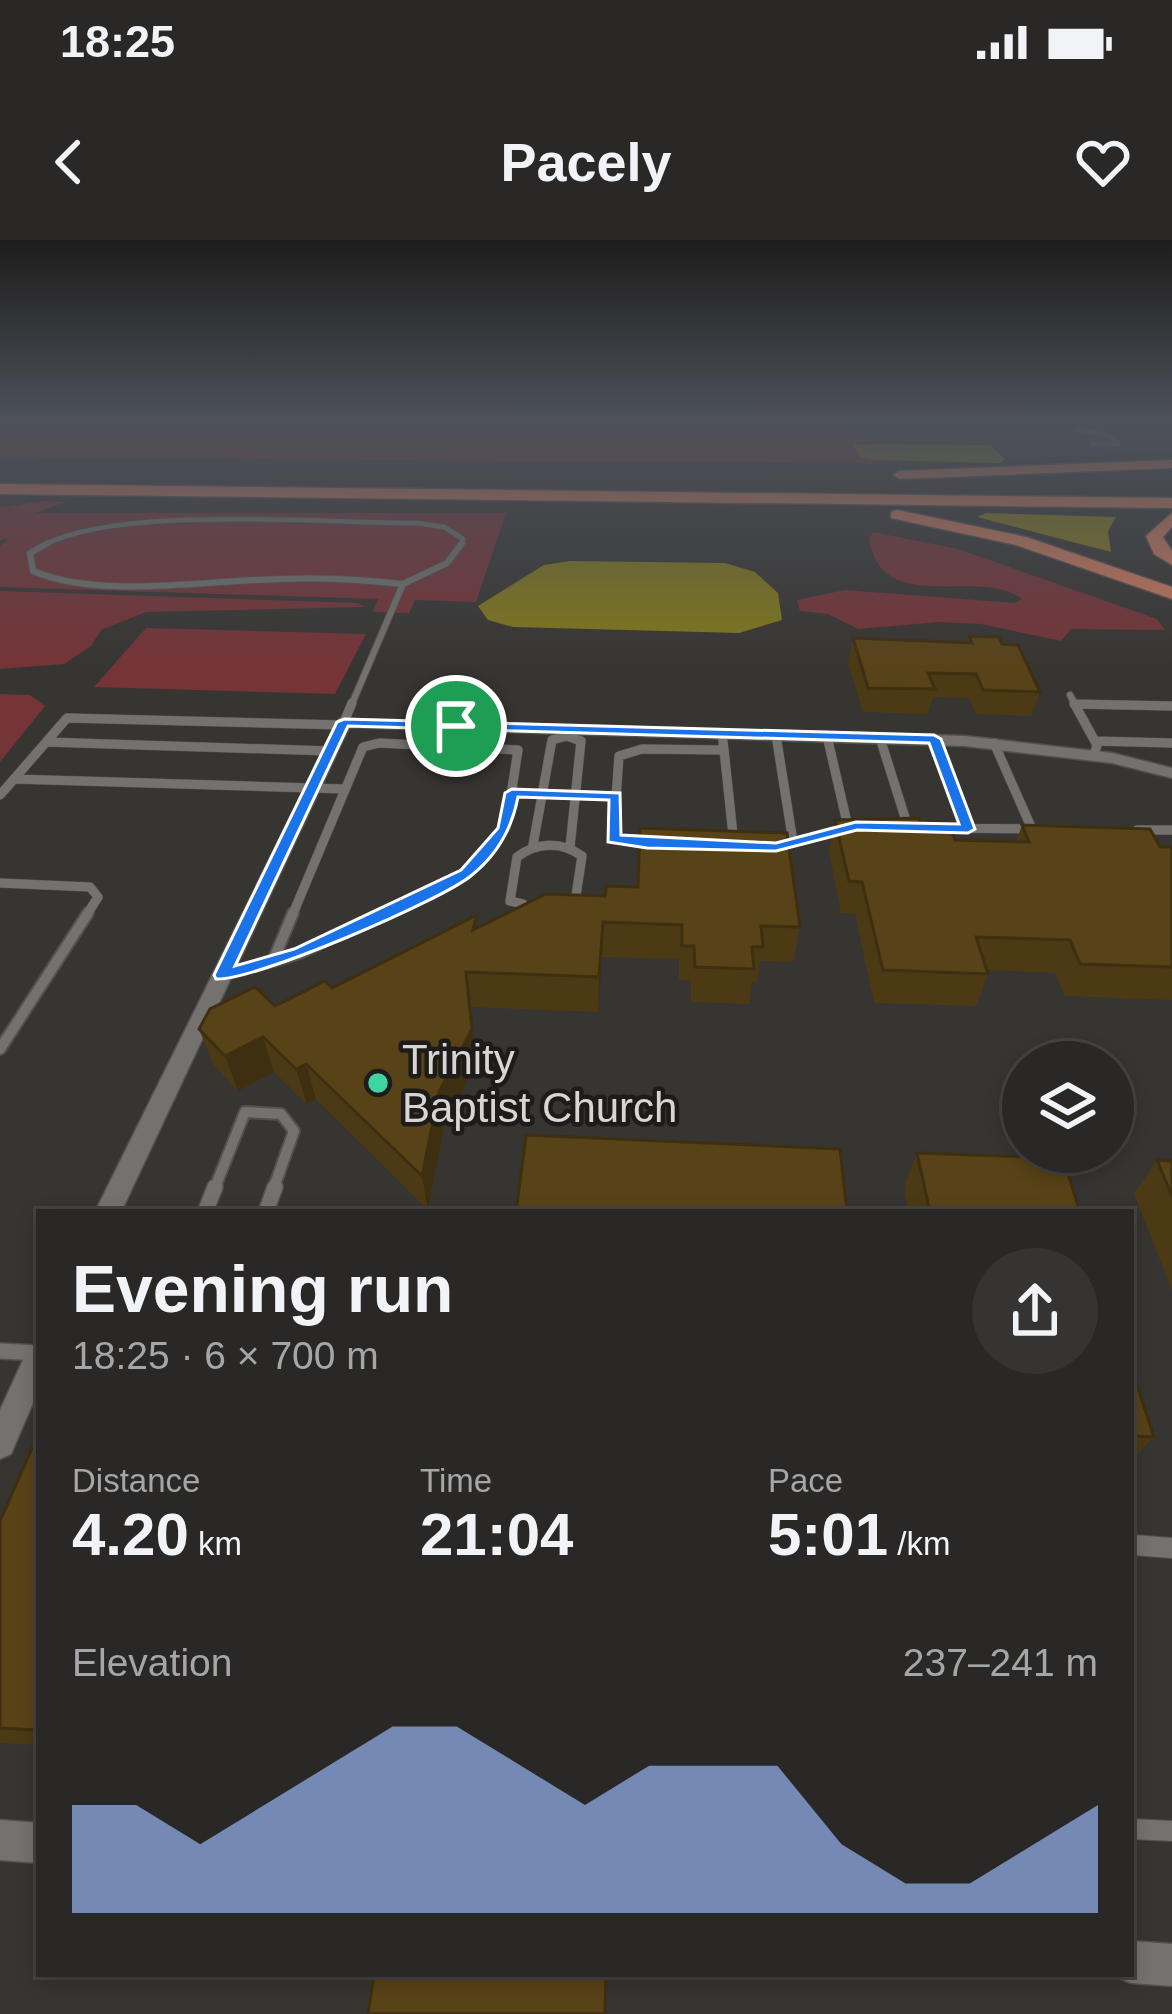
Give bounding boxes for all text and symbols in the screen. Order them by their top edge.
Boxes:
text: 18:25 [60,16,175,67]
icon: back [36,129,102,195]
icon: heart [1070,129,1136,195]
text: Pacely [500,132,672,192]
pin [405,675,507,777]
icon: arrive [423,693,489,759]
place label: Trinity Baptist Church [402,1036,677,1131]
map controls [1002,1041,1134,1173]
button: layers [1002,1041,1134,1173]
marker: Trinity Baptist Church [365,1070,391,1096]
button: share [972,1248,1098,1374]
text: Evening run [72,1252,453,1326]
text: 18:25 · 6 × 700 m [72,1334,379,1377]
text: Distance [72,1462,200,1499]
text: Time [420,1462,492,1499]
text: Pace [768,1462,843,1499]
text: 4.20 [72,1501,189,1568]
text: 21:04 [420,1501,573,1568]
text: 5:01 [768,1501,888,1568]
text: km [189,1525,242,1562]
text: /km [888,1525,950,1562]
text: Elevation [72,1641,232,1684]
text: 237–241 m [903,1641,1098,1684]

